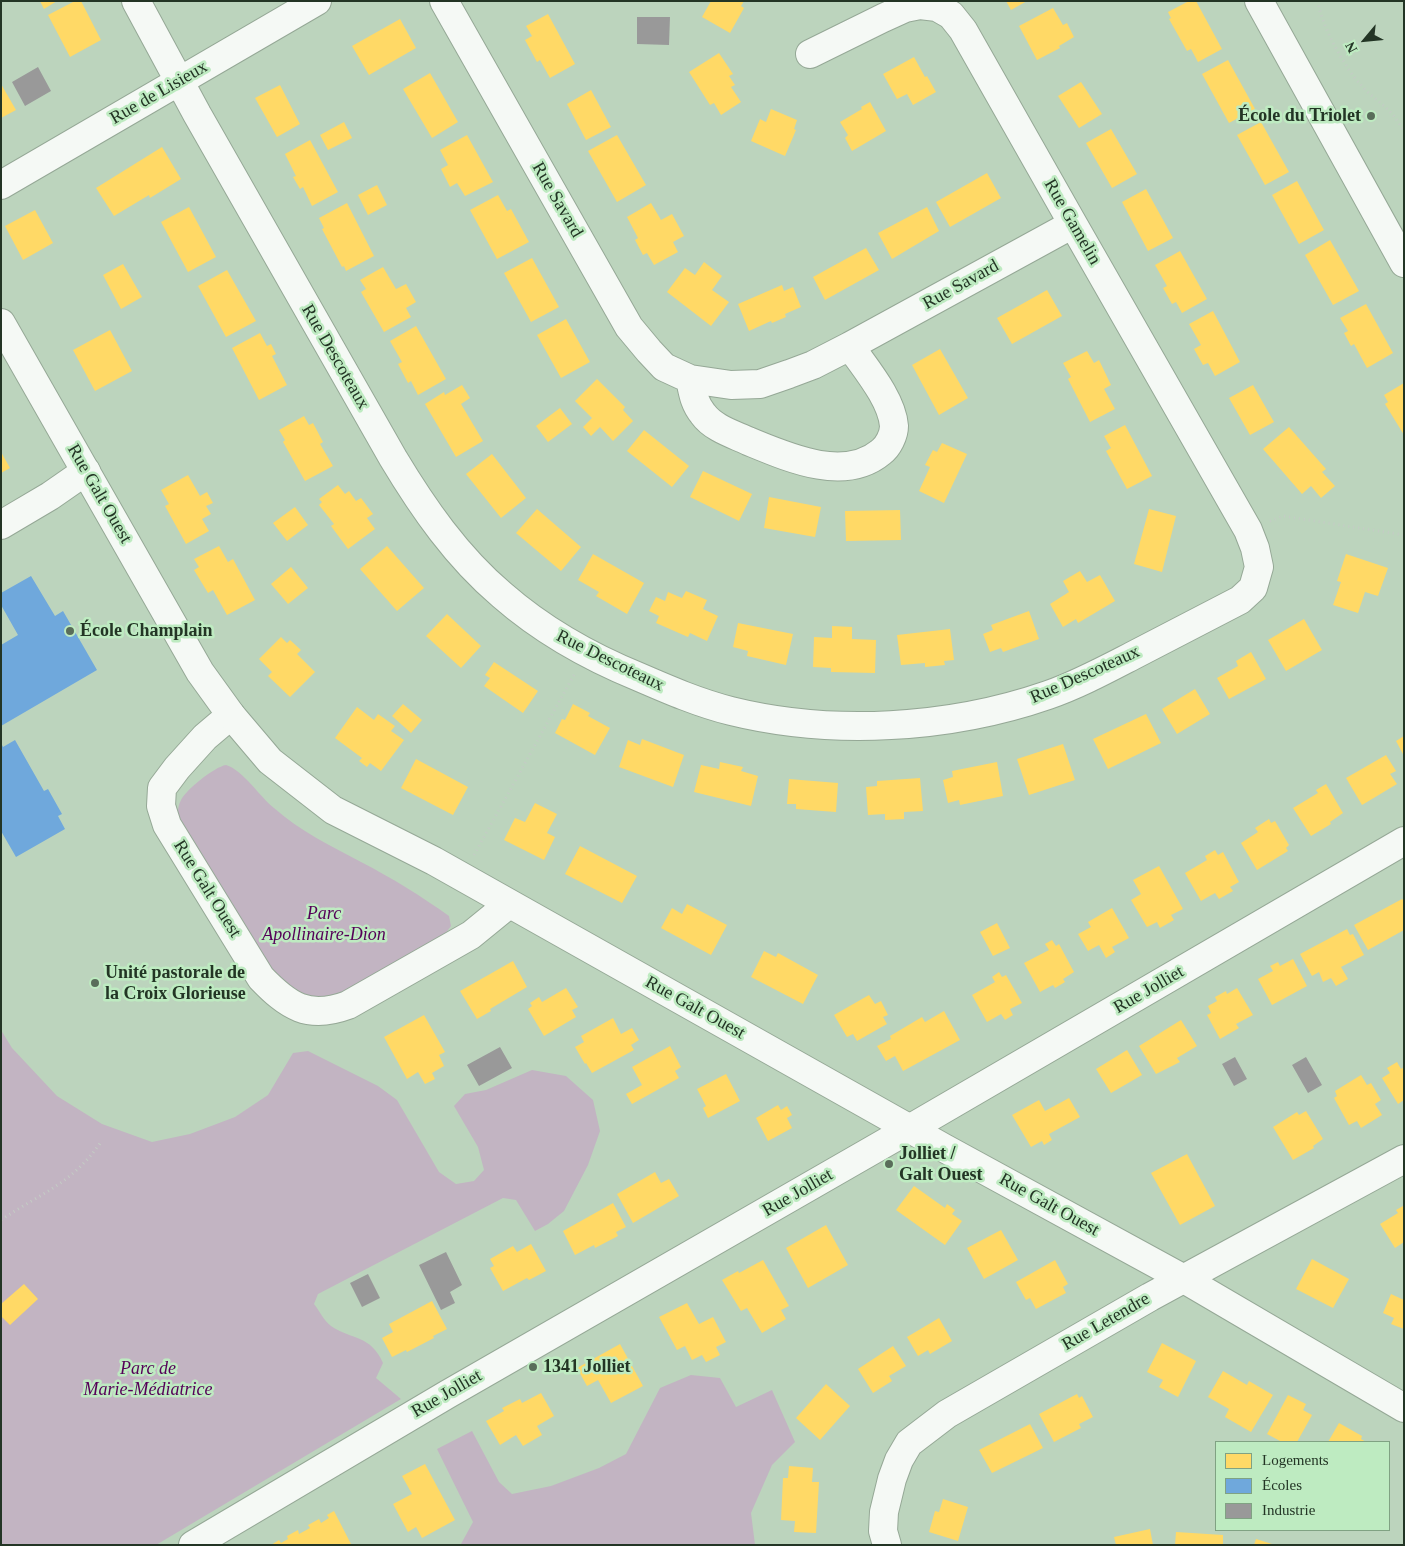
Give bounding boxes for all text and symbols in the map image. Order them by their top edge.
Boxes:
north arrow [1340,15,1390,65]
text: N [1342,39,1360,55]
street label: Rue de Lisieux [106,56,212,130]
place label: École du Triolet [1238,105,1361,127]
marker: École du Triolet [1365,110,1377,122]
street label: Rue Savard [527,158,587,242]
street label: Rue Gamelin [1039,175,1105,269]
street label: Rue Savard [919,255,1003,315]
street label: Rue Descoteaux [296,301,374,413]
street label: Rue Galt Ouest [62,441,136,547]
place label: École Champlain [80,620,213,642]
marker: École Champlain [64,625,76,637]
street label: Rue Descoteaux [552,626,668,696]
street label: Rue Descoteaux [1027,641,1143,709]
street label: Rue Galt Ouest [168,836,246,942]
park label: Parc Apollinaire-Dion [262,903,386,946]
street label: Rue Jolliet [1110,961,1188,1019]
place label: Unité pastorale de la Croix Glorieuse [105,962,246,1004]
street label: Rue Galt Ouest [641,972,749,1044]
marker: Unité pastorale de la Croix Glorieuse [89,977,101,989]
place label: Jolliet / Galt Ouest [899,1143,982,1186]
marker: Jolliet / Galt Ouest [883,1158,895,1170]
street label: Rue Jolliet [759,1164,837,1222]
street label: Rue Galt Ouest [995,1169,1103,1241]
street label: Rue Letendre [1058,1288,1154,1356]
place label: 1341 Jolliet [543,1356,630,1378]
park label: Parc de Marie-Médiatrice [84,1358,212,1400]
marker: 1341 Jolliet [527,1361,539,1373]
street label: Rue Jolliet [408,1365,486,1423]
legend [1215,1441,1390,1531]
text: Logements [1262,1452,1329,1468]
text: Écoles [1262,1477,1302,1493]
text: Industrie [1262,1502,1315,1518]

